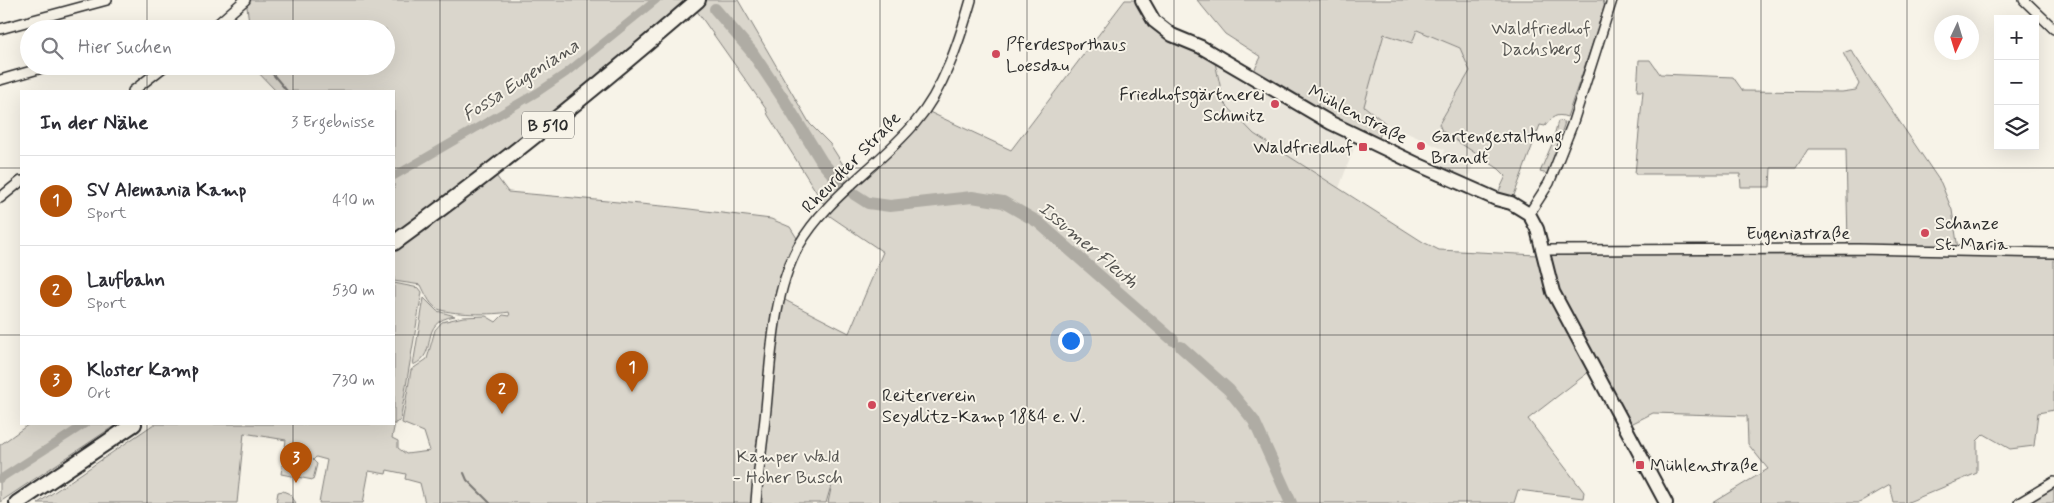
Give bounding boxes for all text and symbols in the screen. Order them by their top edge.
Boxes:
north arrow [1934,15,1979,60]
map controls [1994,15,2039,150]
button: + [1994,15,2039,60]
park label: Waldfriedhof Dachsberg [1491,17,1591,64]
search box [20,20,395,75]
water label: Fossa Eugeniana [458,33,584,127]
place label: Pferdesporthaus Loesdau [1006,33,1126,78]
icon: search [38,34,66,62]
text: Hier suchen [78,35,172,60]
marker: Pferdesporthaus Loesdau [990,48,1002,60]
button: − [1994,60,2039,105]
street label: Mühlenstraße [1304,80,1411,150]
place label: Friedhofsgärtnerei Schmitz [1119,83,1265,128]
marker: Friedhofsgärtnerei Schmitz [1269,98,1281,110]
button: layers [1994,105,2039,150]
street label: Rheurdter Straße [797,106,907,219]
text: In der Nähe [40,109,148,137]
text: 3 Ergebnisse [291,112,375,133]
road number: B 510 [522,112,574,138]
place label: Gartengestaltung Brandt [1431,125,1562,170]
place label: Waldfriedhof [1253,136,1353,160]
marker: Gartengestaltung Brandt [1415,140,1427,152]
marker: Waldfriedhof [1357,141,1369,153]
text: SV Alemania Kamp [87,178,246,203]
text: 1 [52,190,60,211]
text: 410 m [332,190,375,211]
water label: Issumer Fleuth [1033,196,1143,294]
text: Sport [87,203,127,224]
place label: Schanze St. Maria [1935,212,2008,257]
street label: Eugeniastraße [1746,222,1850,246]
marker: Schanze St. Maria [1919,227,1931,239]
text: Laufbahn [87,268,165,293]
text: 2 [52,280,60,301]
text: 530 m [332,280,375,301]
text: Sport [87,293,127,314]
your location [1058,328,1084,354]
pin: 1 [616,351,648,392]
text: Kloster Kamp [87,358,199,383]
text: 3 [52,370,60,391]
text: 730 m [332,370,375,391]
pin: 2 [486,373,518,414]
text: Ort [87,383,111,404]
place label: Reiterverein Seydlitz-Kamp 1884 e. V. [882,384,1085,429]
marker: Reiterverein Seydlitz-Kamp 1884 e. V. [866,399,878,411]
pin: 3 [280,442,312,483]
park label: Kamper Wald - Hoher Busch [733,445,843,490]
place label: Mühlenstraße [1650,454,1759,478]
marker: Mühlenstraße [1634,459,1646,471]

